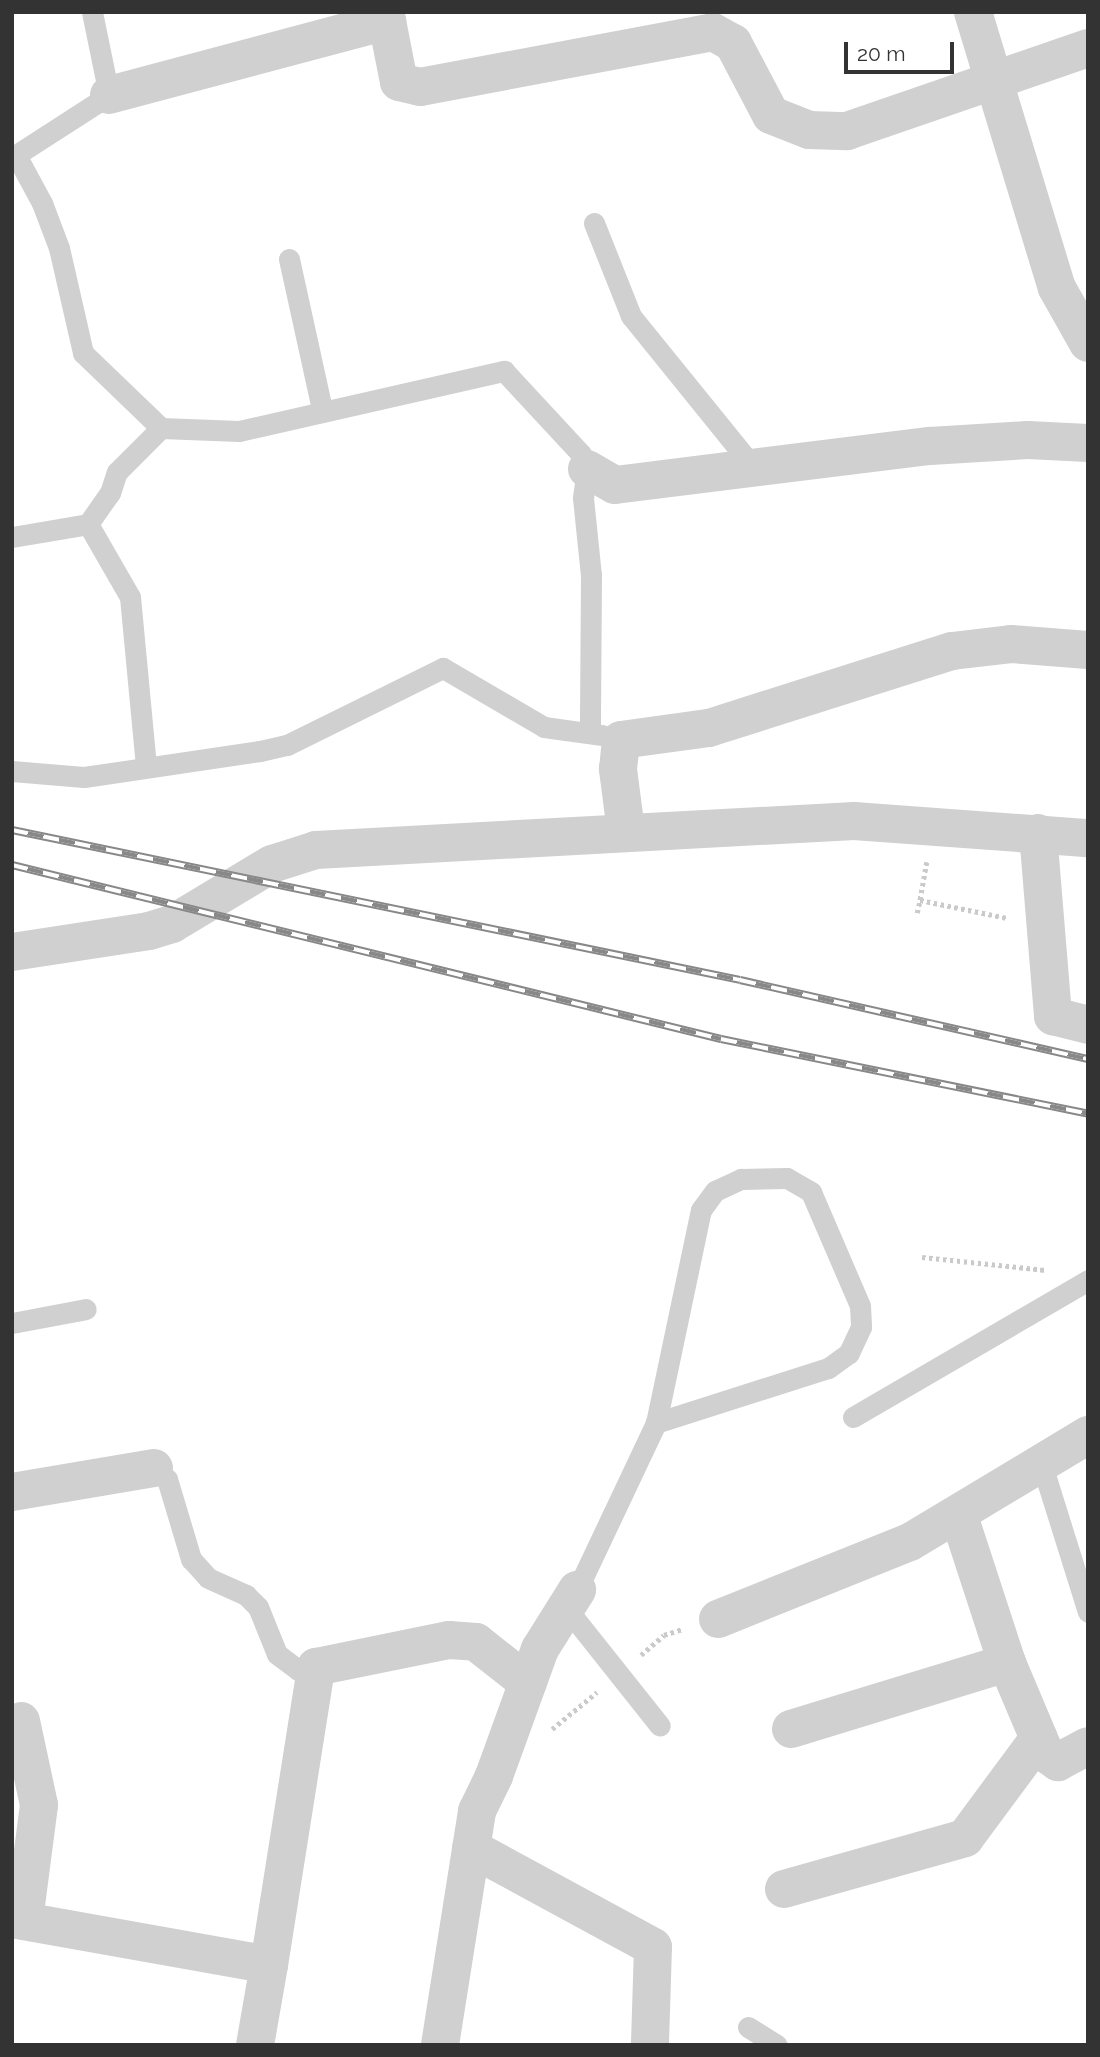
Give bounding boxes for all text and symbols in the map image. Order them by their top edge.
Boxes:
scale bar [848,28,958,72]
text: 20 m [857,41,905,66]

